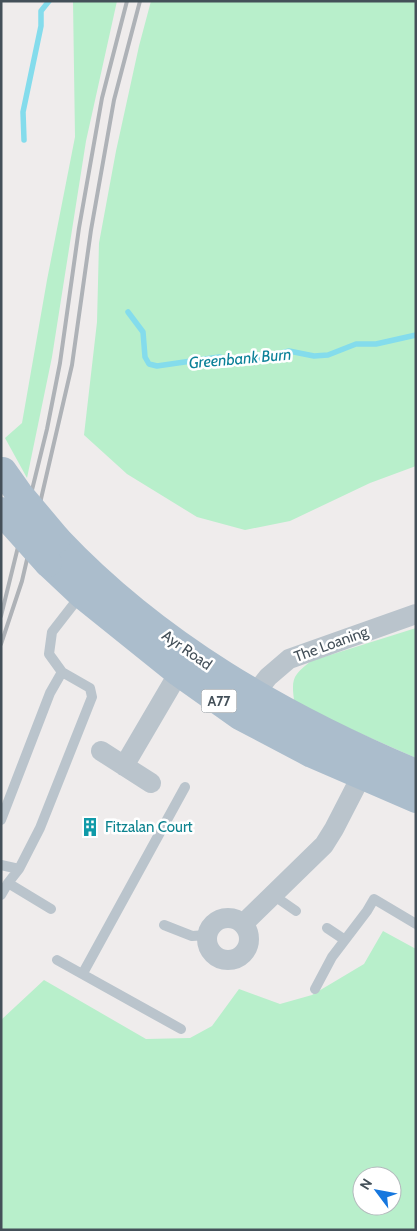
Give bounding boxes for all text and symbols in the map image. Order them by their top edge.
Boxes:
water label: Greenbank Burn [188,345,292,372]
street label: The Loaning [292,622,371,666]
street label: Ayr Road [159,626,215,674]
road number: A77 [202,689,236,712]
building icon: Fitzalan Court [79,816,101,838]
place label: Fitzalan Court [105,818,193,836]
north arrow [352,1166,402,1216]
text: N [356,1175,376,1193]

